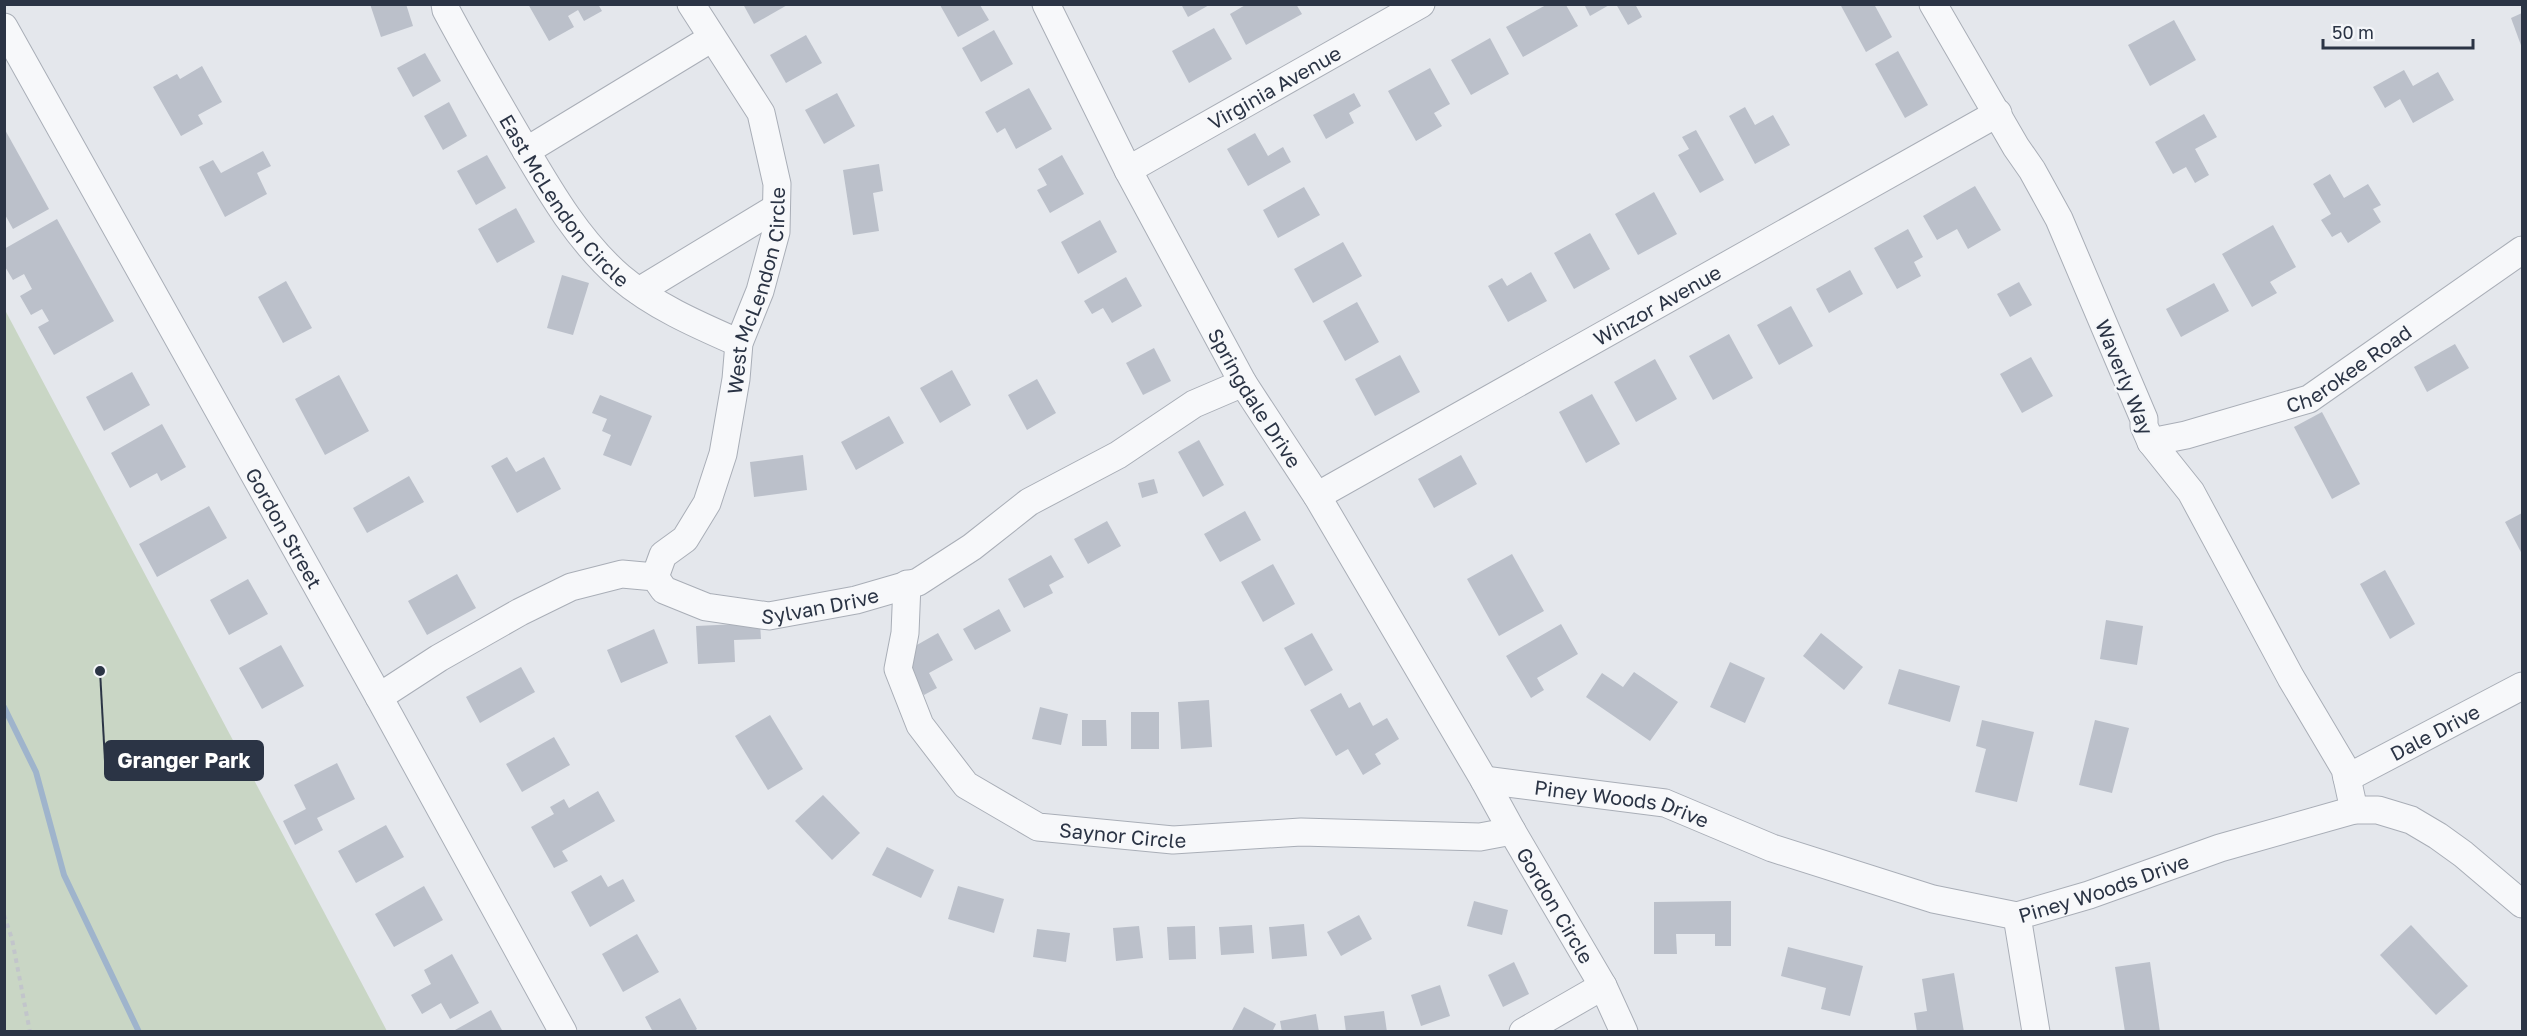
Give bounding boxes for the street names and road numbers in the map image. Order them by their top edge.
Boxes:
street label: Virginia Avenue [1204,40,1345,134]
street label: East McLendon Circle [495,110,634,292]
street label: West McLendon Circle [722,187,789,396]
street label: Winzor Avenue [1589,259,1725,350]
street label: Waverly Way [2091,316,2159,438]
street label: Cherokee Road [2283,319,2416,417]
street label: Springdale Drive [1204,324,1307,472]
street label: Gordon Street [241,463,328,592]
street label: Sylvan Drive [760,582,881,629]
street label: Dale Drive [2386,699,2483,765]
street label: Piney Woods Drive [1533,775,1713,832]
street label: Saynor Circle [1058,817,1187,852]
street label: Gordon Circle [1512,843,1599,968]
street label: Piney Woods Drive [2015,848,2192,927]

